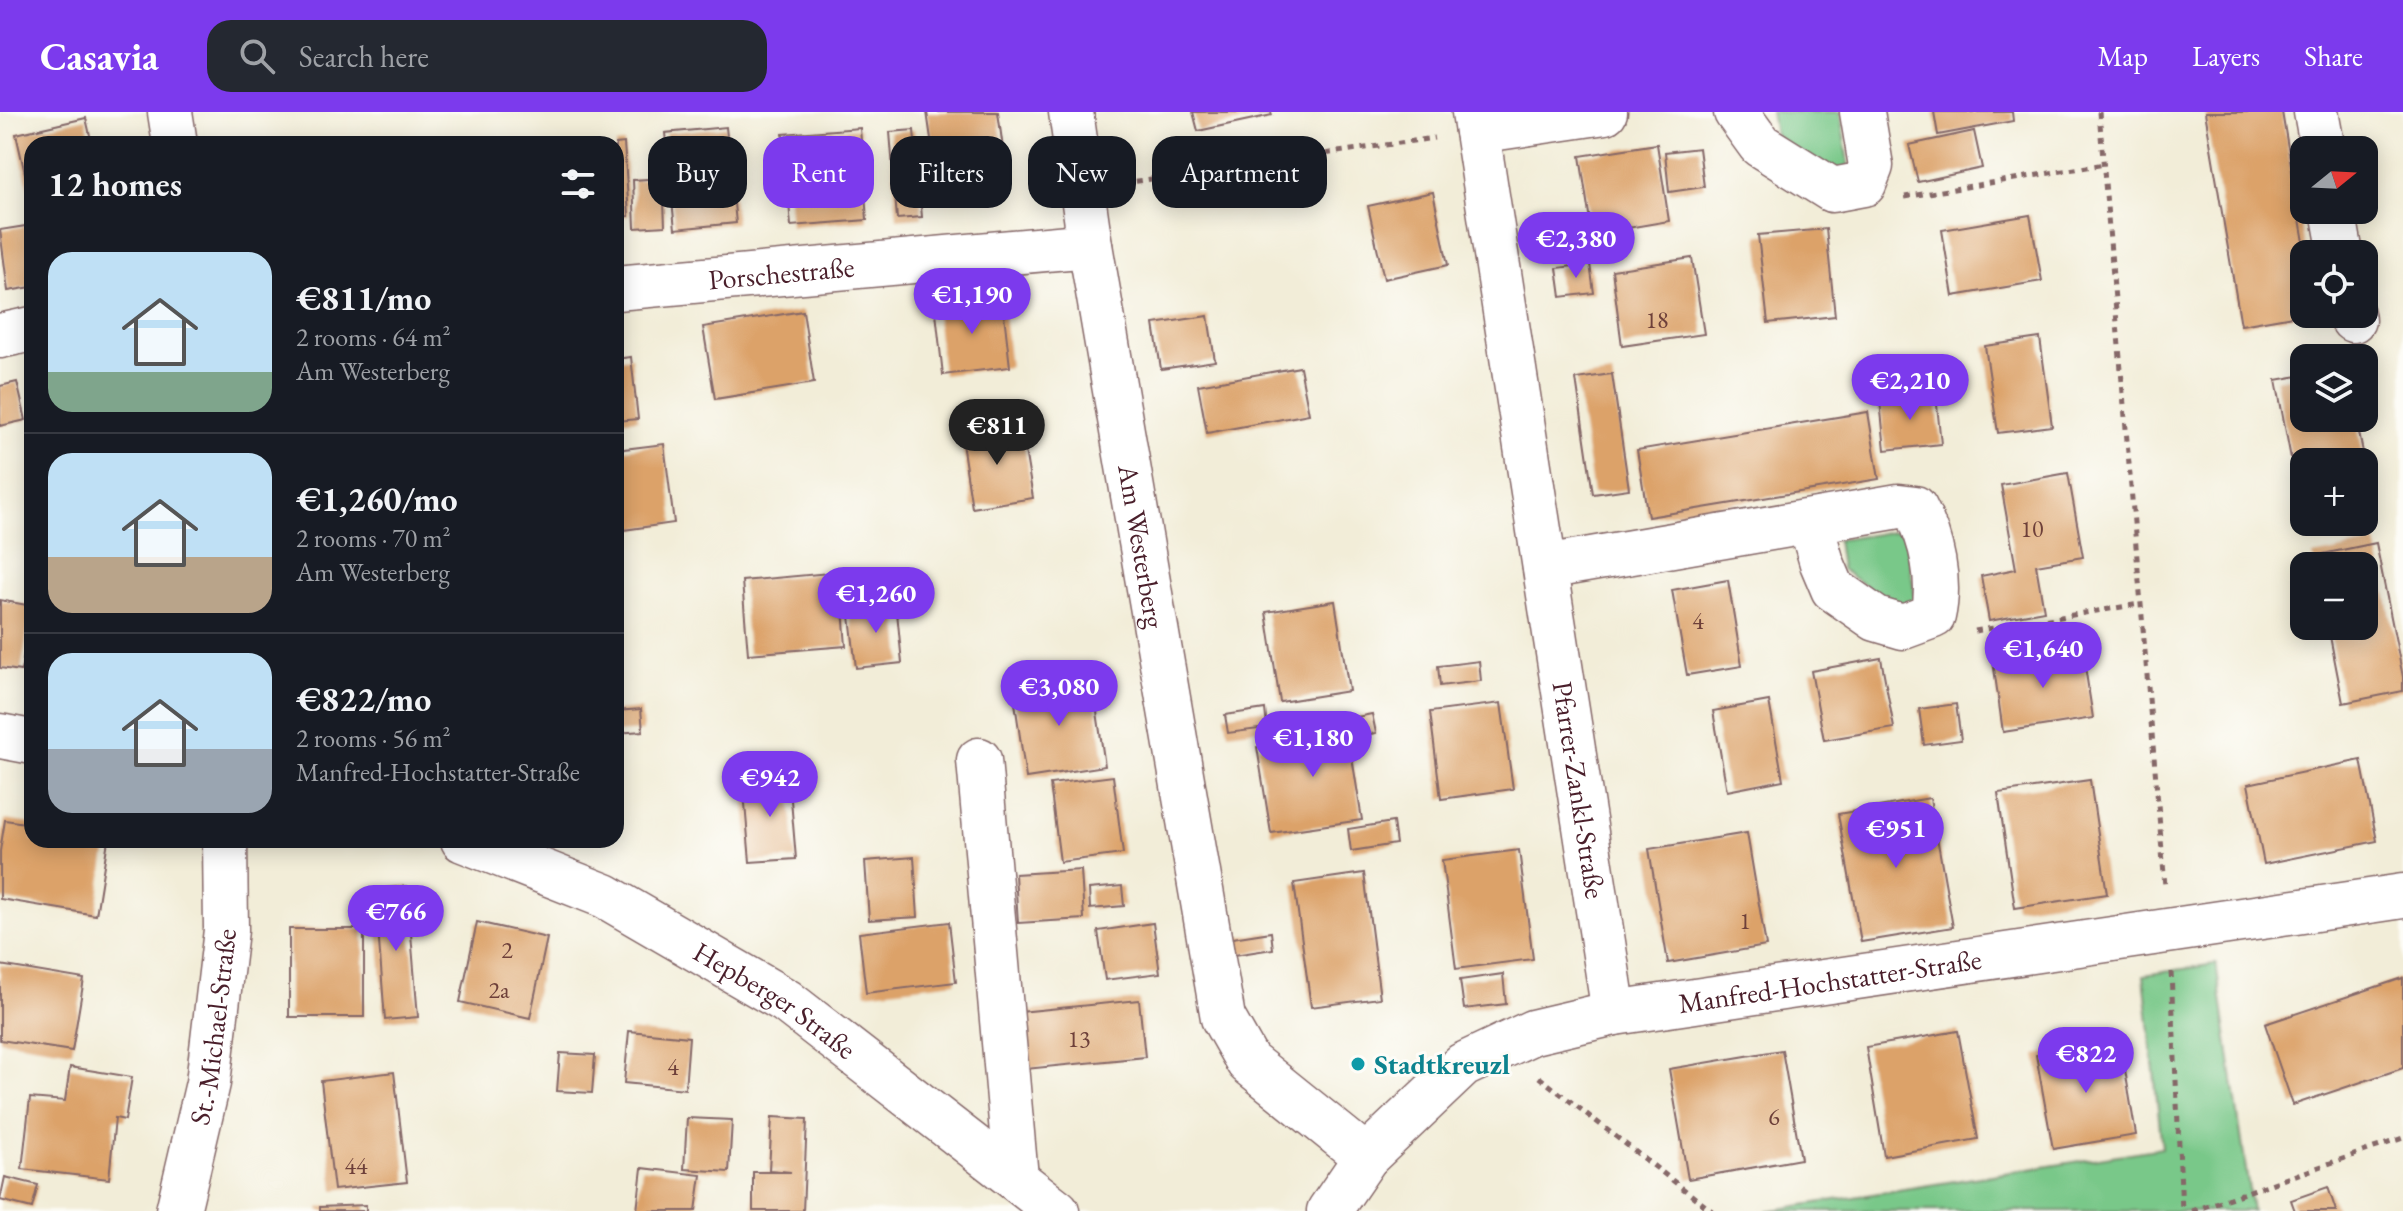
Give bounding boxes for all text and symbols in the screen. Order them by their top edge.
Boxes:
search box [207,20,767,92]
text: Casavia [40,32,159,81]
icon: search [235,34,279,78]
text: Search here [299,37,429,76]
text: Map [2098,38,2148,74]
text: Layers [2192,38,2260,74]
text: Share [2304,38,2363,74]
chip: Buy [648,136,747,208]
chip: Rent [763,136,874,208]
chip: Filters [890,136,1012,208]
chip: New [1028,136,1136,208]
chip: Apartment [1152,136,1327,208]
north arrow [2290,136,2378,224]
map controls [2290,136,2378,640]
text: 12 homes [48,162,182,206]
icon: filters [556,162,600,206]
pin: €2,380 [1511,212,1641,280]
text: €2,380 [1536,221,1616,255]
button: locate [2290,240,2378,328]
street label: Porschestraße [707,248,856,298]
pin: €1,190 [907,268,1037,336]
text: €811/mo [296,276,431,320]
text: €1,190 [932,277,1012,311]
icon: home [112,284,208,380]
house number: 18 [1645,304,1669,335]
text: 2 rooms · 64 m² [296,320,451,354]
button: layers [2290,344,2378,432]
text: Am Westerberg [296,354,450,388]
pin: €2,210 [1845,354,1975,422]
text: €2,210 [1870,363,1950,397]
pin: €811 [950,399,1044,467]
text: €811 [967,408,1027,442]
button: + [2290,448,2378,536]
street label: Am Westerberg [1110,461,1174,632]
text: €1,260/mo [296,477,458,521]
icon: home [112,485,208,581]
house number: 10 [2020,513,2044,544]
text: 2 rooms · 70 m² [296,521,451,555]
button: − [2290,552,2378,640]
text: Am Westerberg [296,555,450,589]
pin: €1,260 [811,567,941,635]
text: €1,260 [836,576,916,610]
house number: 4 [1692,605,1704,636]
pin: €1,640 [1978,622,2108,690]
text: €1,640 [2003,631,2083,665]
pin: €3,080 [994,660,1124,728]
text: €3,080 [1019,669,1099,703]
text: €822/mo [296,677,431,721]
street label: Pfarrer-Zankl-Straße [1545,679,1614,901]
icon: home [112,685,208,781]
pin: €1,180 [1248,711,1378,779]
text: €1,180 [1273,720,1353,754]
text: 2 rooms · 56 m² [296,721,451,755]
pin: €942 [723,751,817,819]
text: Manfred-Hochstatter-Straße [296,755,580,789]
text: €942 [740,760,800,794]
pin: €951 [1849,802,1943,870]
text: €951 [1866,811,1926,845]
pin: €766 [349,885,443,953]
text: €766 [366,894,426,928]
house number: 1 [1739,905,1751,936]
street label: St.-Michael-Straße [181,926,244,1128]
street label: Hepberger Straße [687,933,864,1067]
house number: 2 [501,934,513,965]
street label: Manfred-Hochstatter-Straße [1676,941,1984,1021]
house number: 2a [488,974,510,1005]
house number: 13 [1067,1023,1091,1054]
pin: €822 [2039,1027,2133,1095]
text: €822 [2056,1036,2116,1070]
place label: Stadtkreuzl [1374,1046,1510,1082]
house number: 4 [667,1051,679,1082]
marker: Stadtkreuzl [1349,1055,1367,1073]
house number: 6 [1768,1101,1780,1132]
house number: 44 [344,1150,368,1181]

